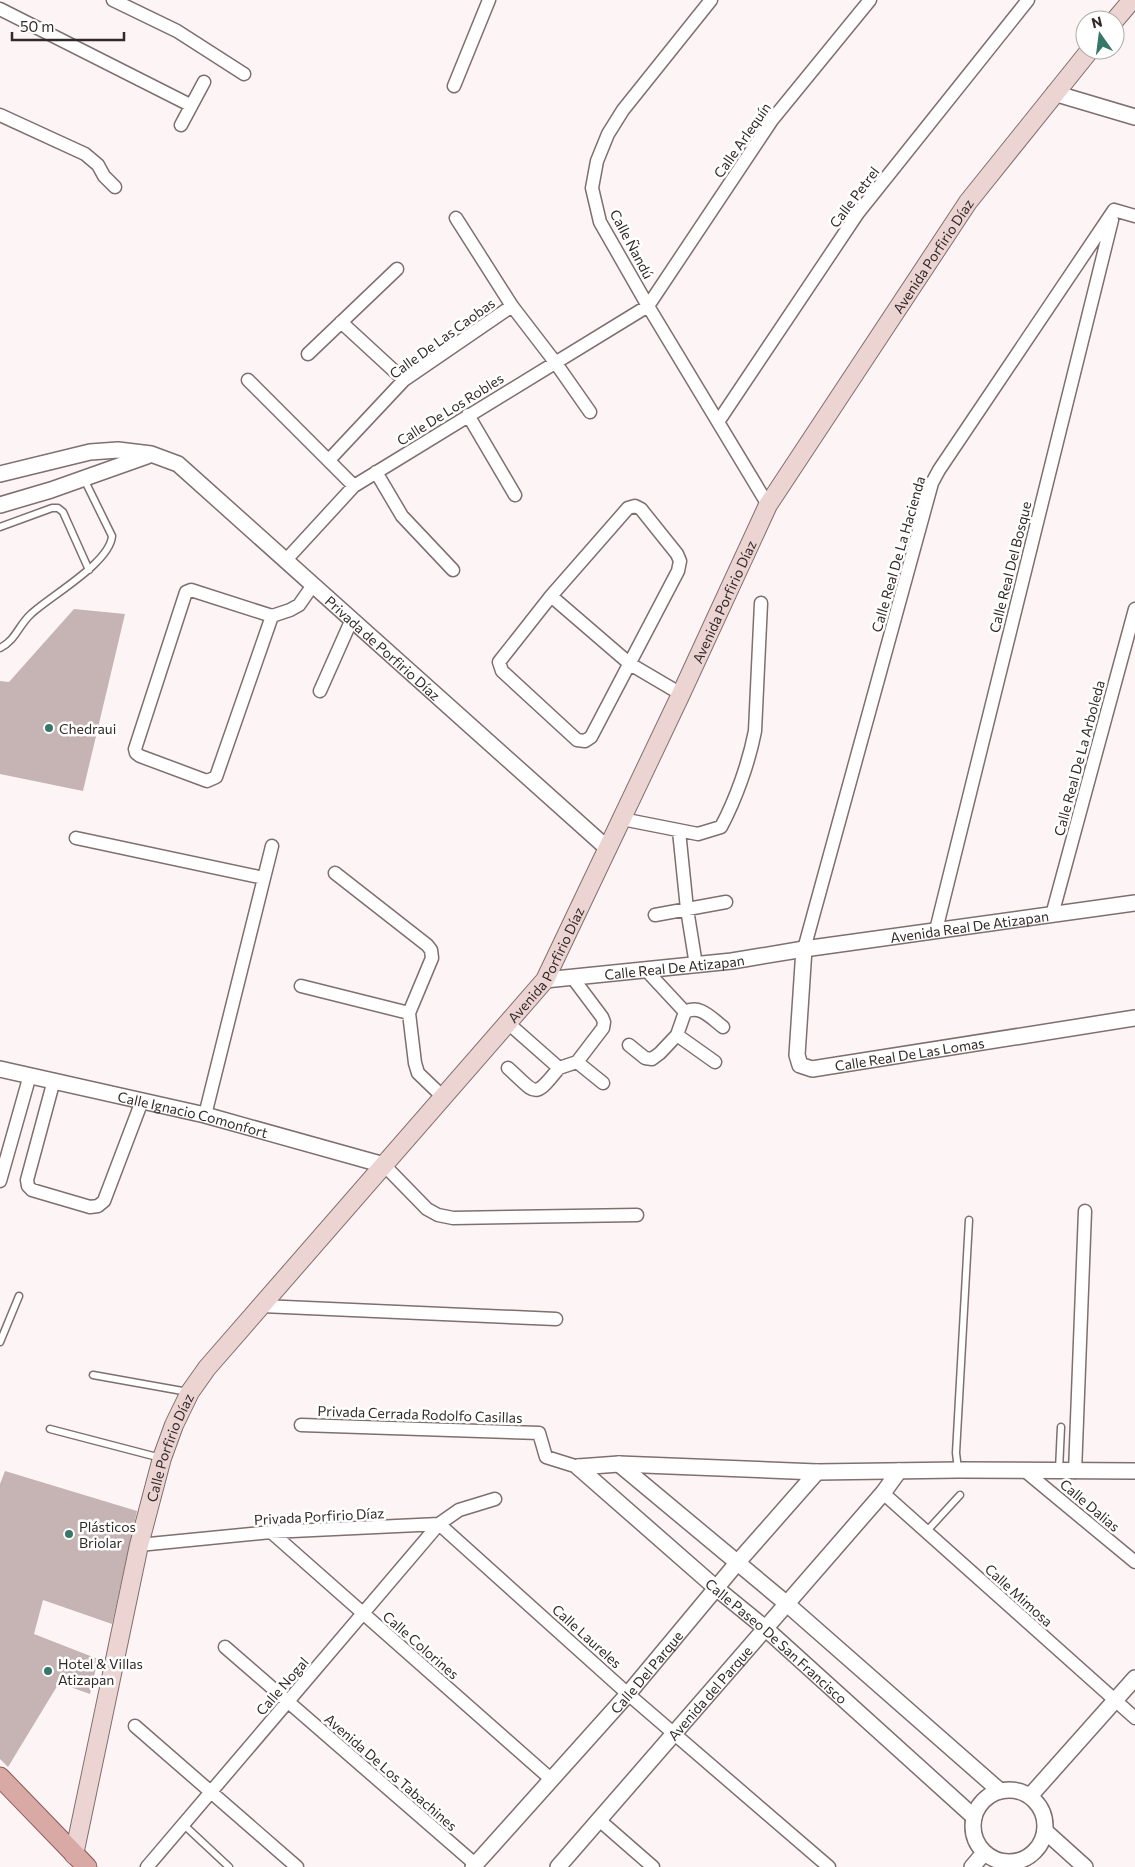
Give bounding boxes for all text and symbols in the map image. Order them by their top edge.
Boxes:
scale bar [12,10,125,42]
north arrow [1075,10,1125,60]
text: N [1090,12,1104,31]
text: 50 m [20,17,54,35]
street label: Calle Arlequín [710,99,774,181]
street label: Calle Petrel [826,163,882,231]
street label: Avenida Porfirio Díaz [889,195,976,316]
street label: Calle Ñandú [607,206,657,282]
street label: Calle De Las Caobas [386,294,498,382]
street label: Calle De Los Robles [393,369,507,449]
street label: Calle Real De La Hacienda [868,474,928,634]
street label: Calle Real Del Bosque [985,499,1035,635]
street label: Avenida Porfirio Díaz [688,537,759,666]
street label: Privada de Porfirio Díaz [322,592,444,704]
street label: Calle Real De La Arboleda [1050,678,1108,838]
place label: Chedraui [59,720,116,737]
marker: Chedraui [43,722,55,734]
street label: Avenida Porfirio Díaz [504,904,587,1026]
street label: Avenida Real De Atizapan [889,907,1050,945]
street label: Calle Real De Atizapan [603,951,746,982]
street label: Calle Real De Las Lomas [834,1033,985,1074]
street label: Calle Ignacio Comonfort [116,1087,270,1141]
street label: Calle Porfirio Díaz [142,1390,197,1504]
street label: Privada Cerrada Rodolfo Casillas [317,1402,523,1426]
street label: Calle Dalias [1057,1475,1123,1535]
street label: Privada Porfirio Díaz [253,1504,385,1528]
place label: Plásticos Briolar [79,1518,136,1551]
marker: Plásticos Briolar [63,1528,75,1540]
street label: Calle Mimosa [982,1560,1056,1630]
street label: Calle Paseo De San Francisco [702,1574,851,1707]
street label: Calle Laureles [549,1600,625,1672]
street label: Calle Colorines [380,1607,462,1683]
street label: Calle Del Parque [606,1627,686,1717]
street label: Avenida del Parque [664,1642,755,1743]
street label: Calle Nogal [252,1653,312,1719]
place label: Hotel & Villas Atizapan [58,1655,143,1688]
marker: Hotel & Villas Atizapan [42,1665,54,1677]
street label: Avenida De Los Tabachines [321,1710,461,1834]

